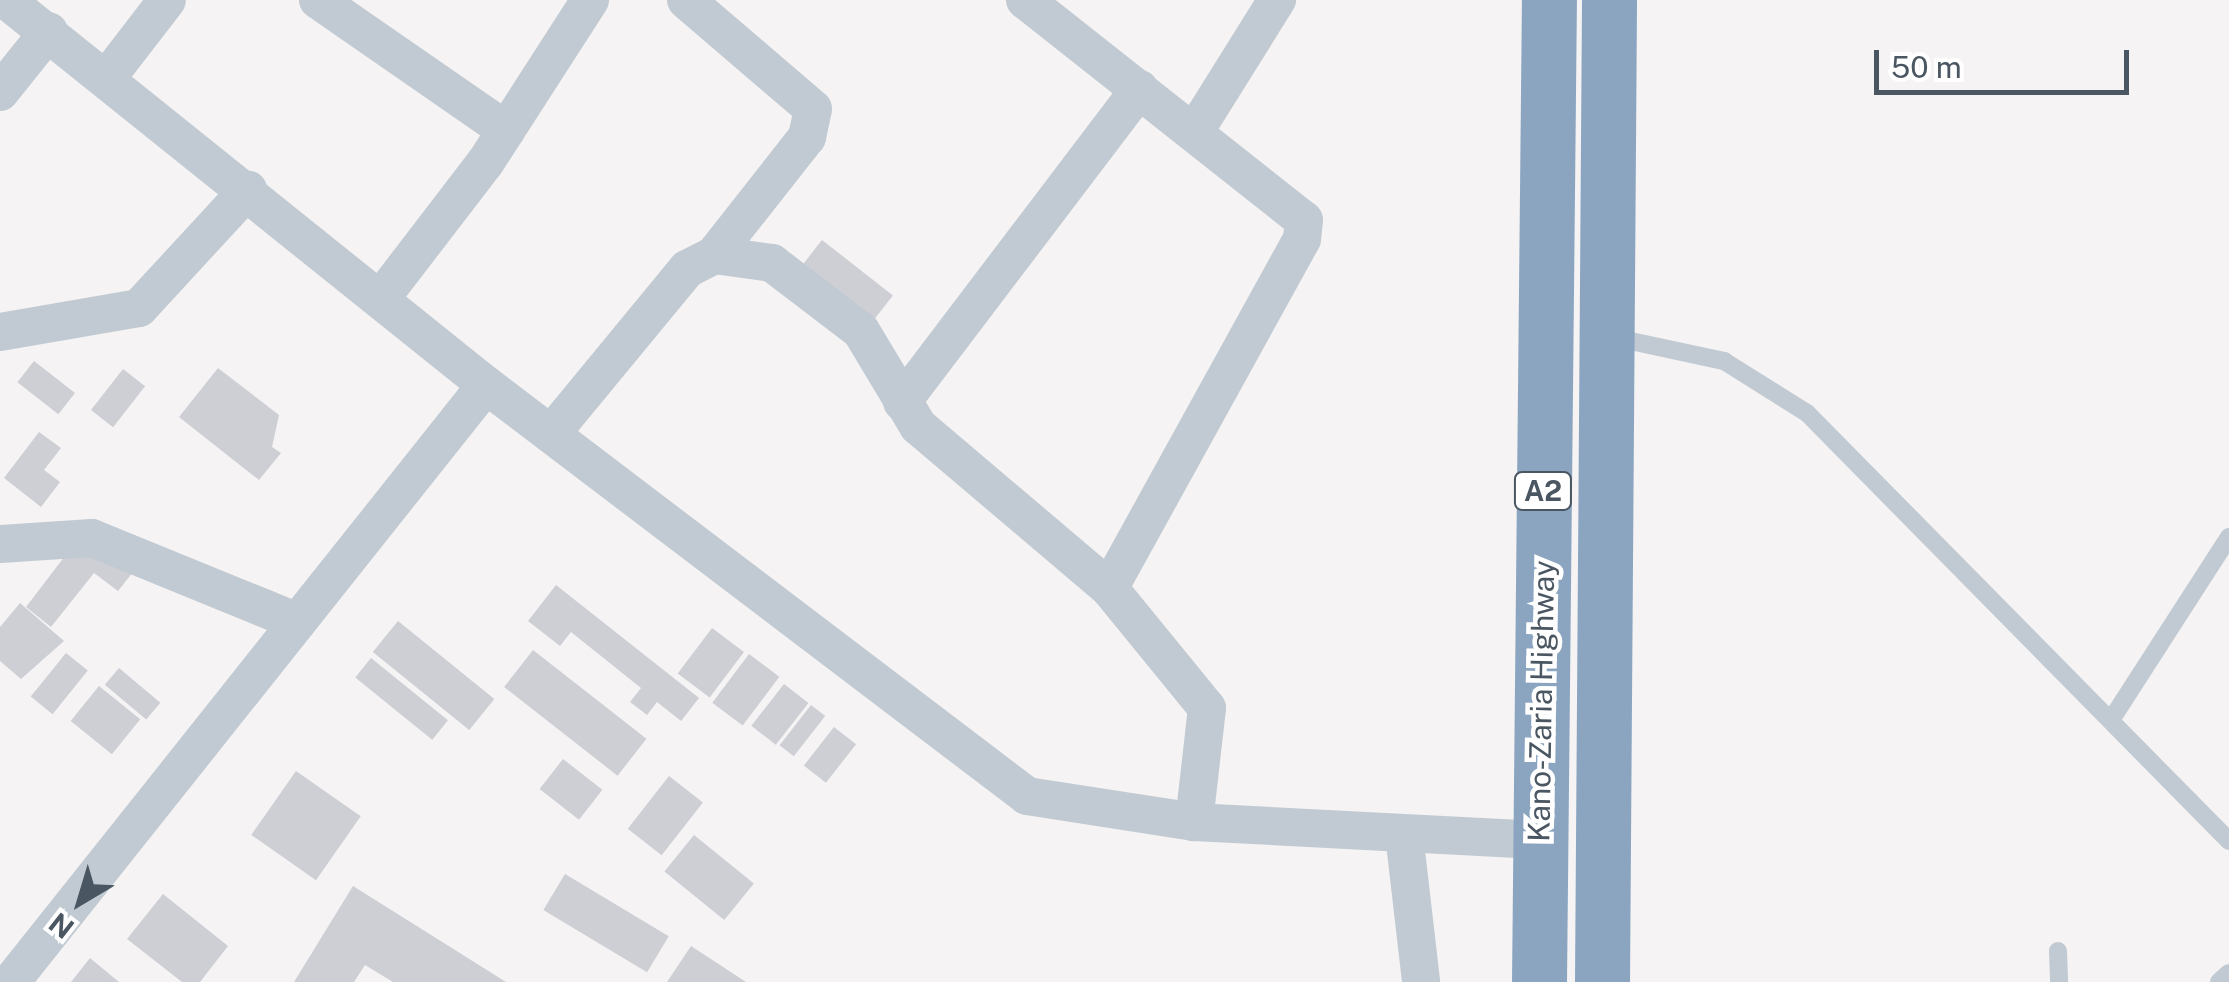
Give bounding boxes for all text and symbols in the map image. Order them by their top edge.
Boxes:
scale bar [1879,30,2134,92]
text: 50 m [1891,49,1962,85]
road number: A2 [1513,468,1573,514]
street label: Kano-Zaria Highway [1521,560,1561,842]
north arrow [30,852,130,952]
text: N [42,906,80,946]

